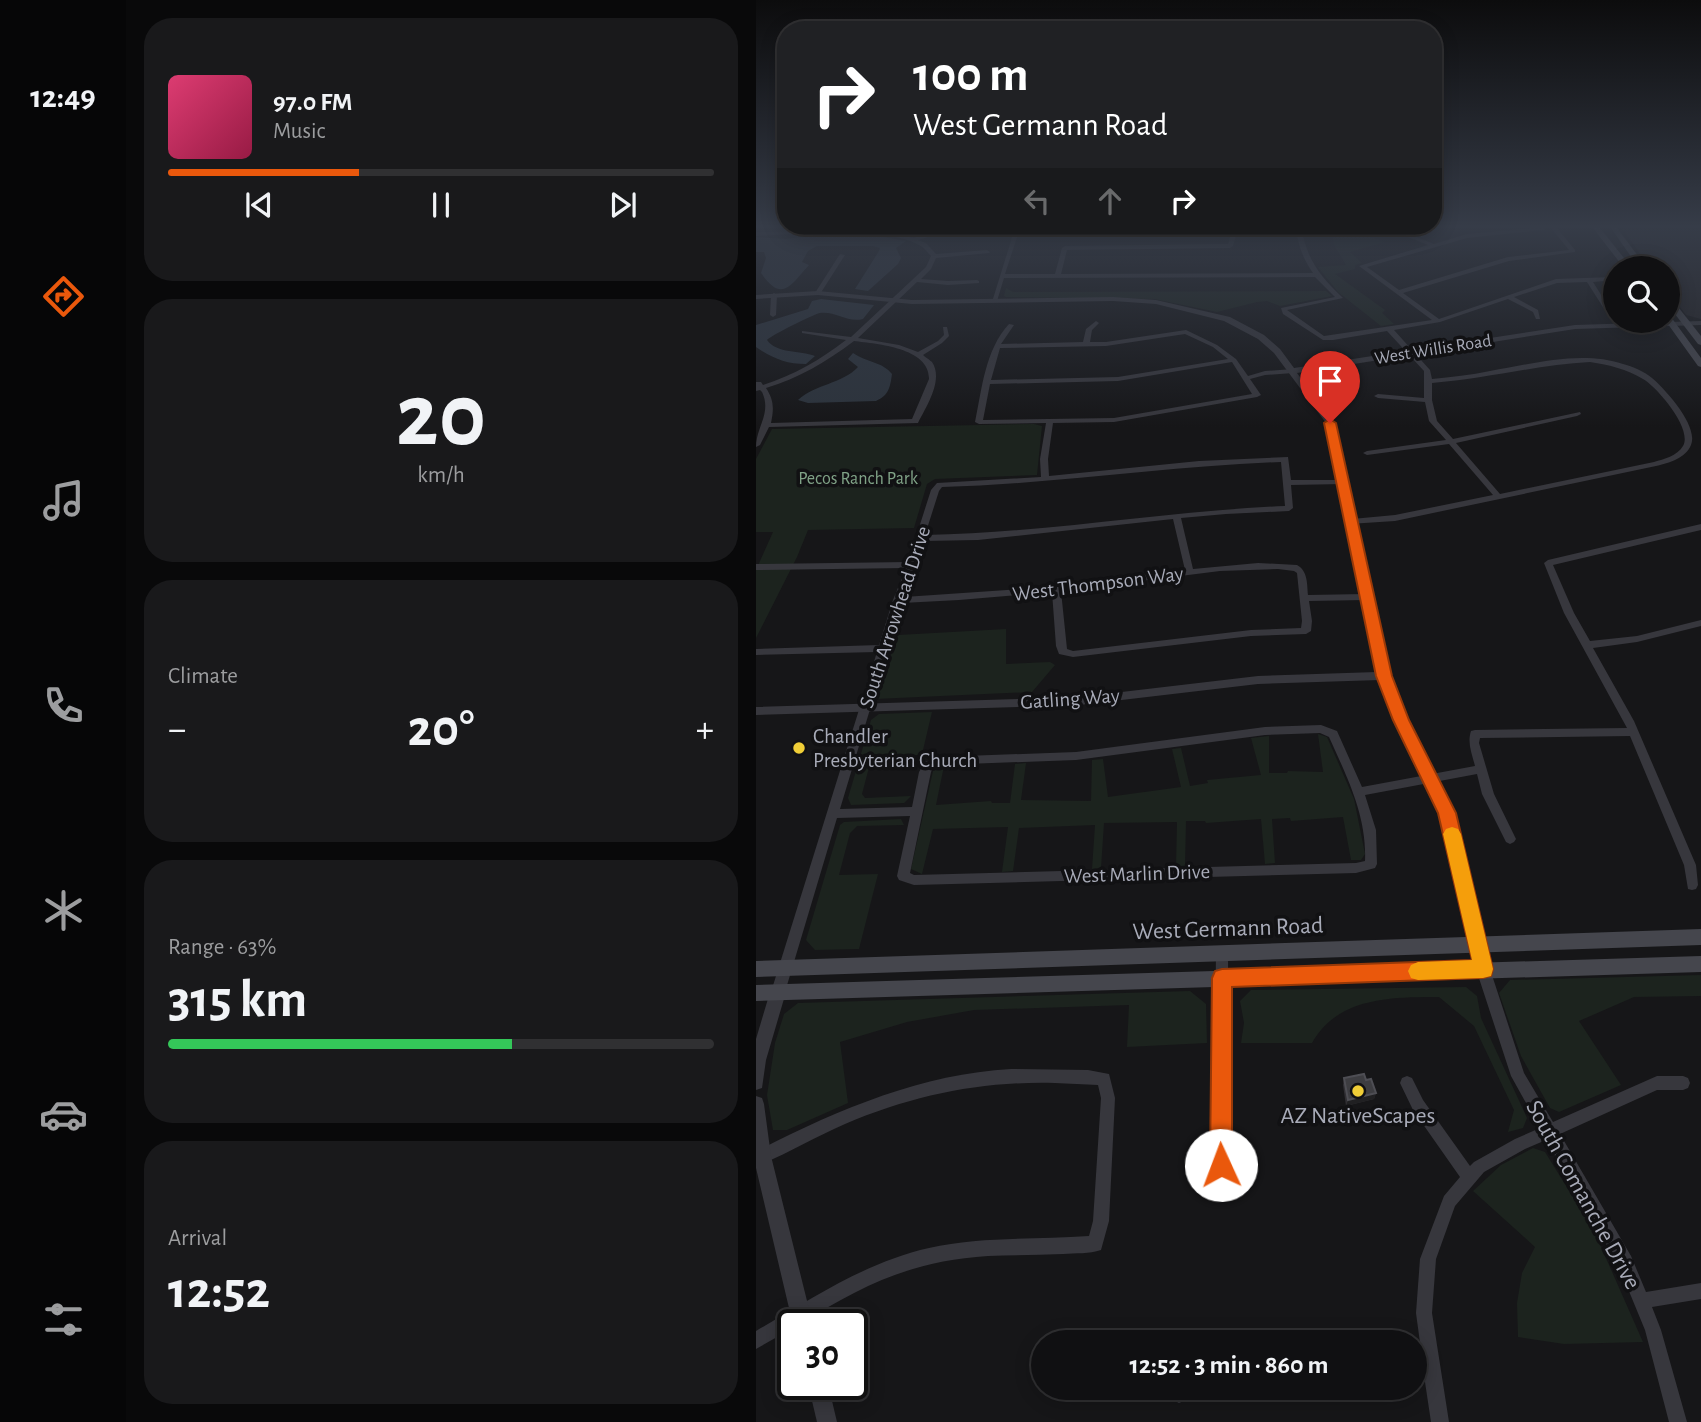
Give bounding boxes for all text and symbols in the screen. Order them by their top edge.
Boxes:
icon: right [798,49,889,140]
text: 100 m [913,51,1029,100]
text: 12:49 [30,81,96,113]
text: 97.0 FM [273,89,353,115]
text: West Germann Road [913,109,1168,141]
text: Music [273,120,325,143]
icon: left [1018,182,1056,220]
icon: ahead [1091,182,1129,220]
icon: right [1164,182,1202,220]
icon: previous [240,186,278,224]
icon: pause [422,186,460,224]
icon: next [604,186,642,224]
map controls [1603,256,1680,333]
button: search [1603,256,1680,333]
icon: directions [39,272,88,321]
street label: West Willis Road [1373,332,1493,368]
pin [1300,351,1360,423]
icon: arrive [1311,362,1349,400]
text: 20 [396,371,486,462]
text: km/h [417,464,465,487]
park label: Pecos Ranch Park [798,470,919,488]
icon: music [39,476,88,525]
street label: South Arrowhead Drive [856,524,934,710]
street label: West Thompson Way [1011,563,1185,605]
text: Climate [168,665,238,688]
icon: phone [39,681,88,730]
street label: Gatling Way [1020,685,1120,713]
text: 20° [408,703,474,755]
text: − [168,711,186,749]
text: + [696,711,714,749]
place label: Chandler Presbyterian Church [813,726,977,771]
marker: Chandler Presbyterian Church [791,740,807,756]
street label: West Marlin Drive [1063,861,1211,887]
icon: climate [39,886,88,935]
street label: West Germann Road [1132,914,1324,944]
text: Range · 63% [168,936,276,959]
text: 315 km [168,974,307,1026]
marker: AZ NativeScapes [1350,1083,1366,1099]
icon: car [39,1090,88,1139]
street label: South Comanche Drive [1521,1097,1645,1293]
place label: AZ NativeScapes [1281,1104,1435,1128]
position arrow [1184,1128,1258,1202]
text: Arrival [168,1227,227,1250]
text: 12:52 [168,1265,270,1317]
icon: filters [39,1295,88,1344]
speed limit sign: 30 [777,1309,868,1400]
text: 12:52 · 3 min · 860 m [1129,1352,1329,1378]

